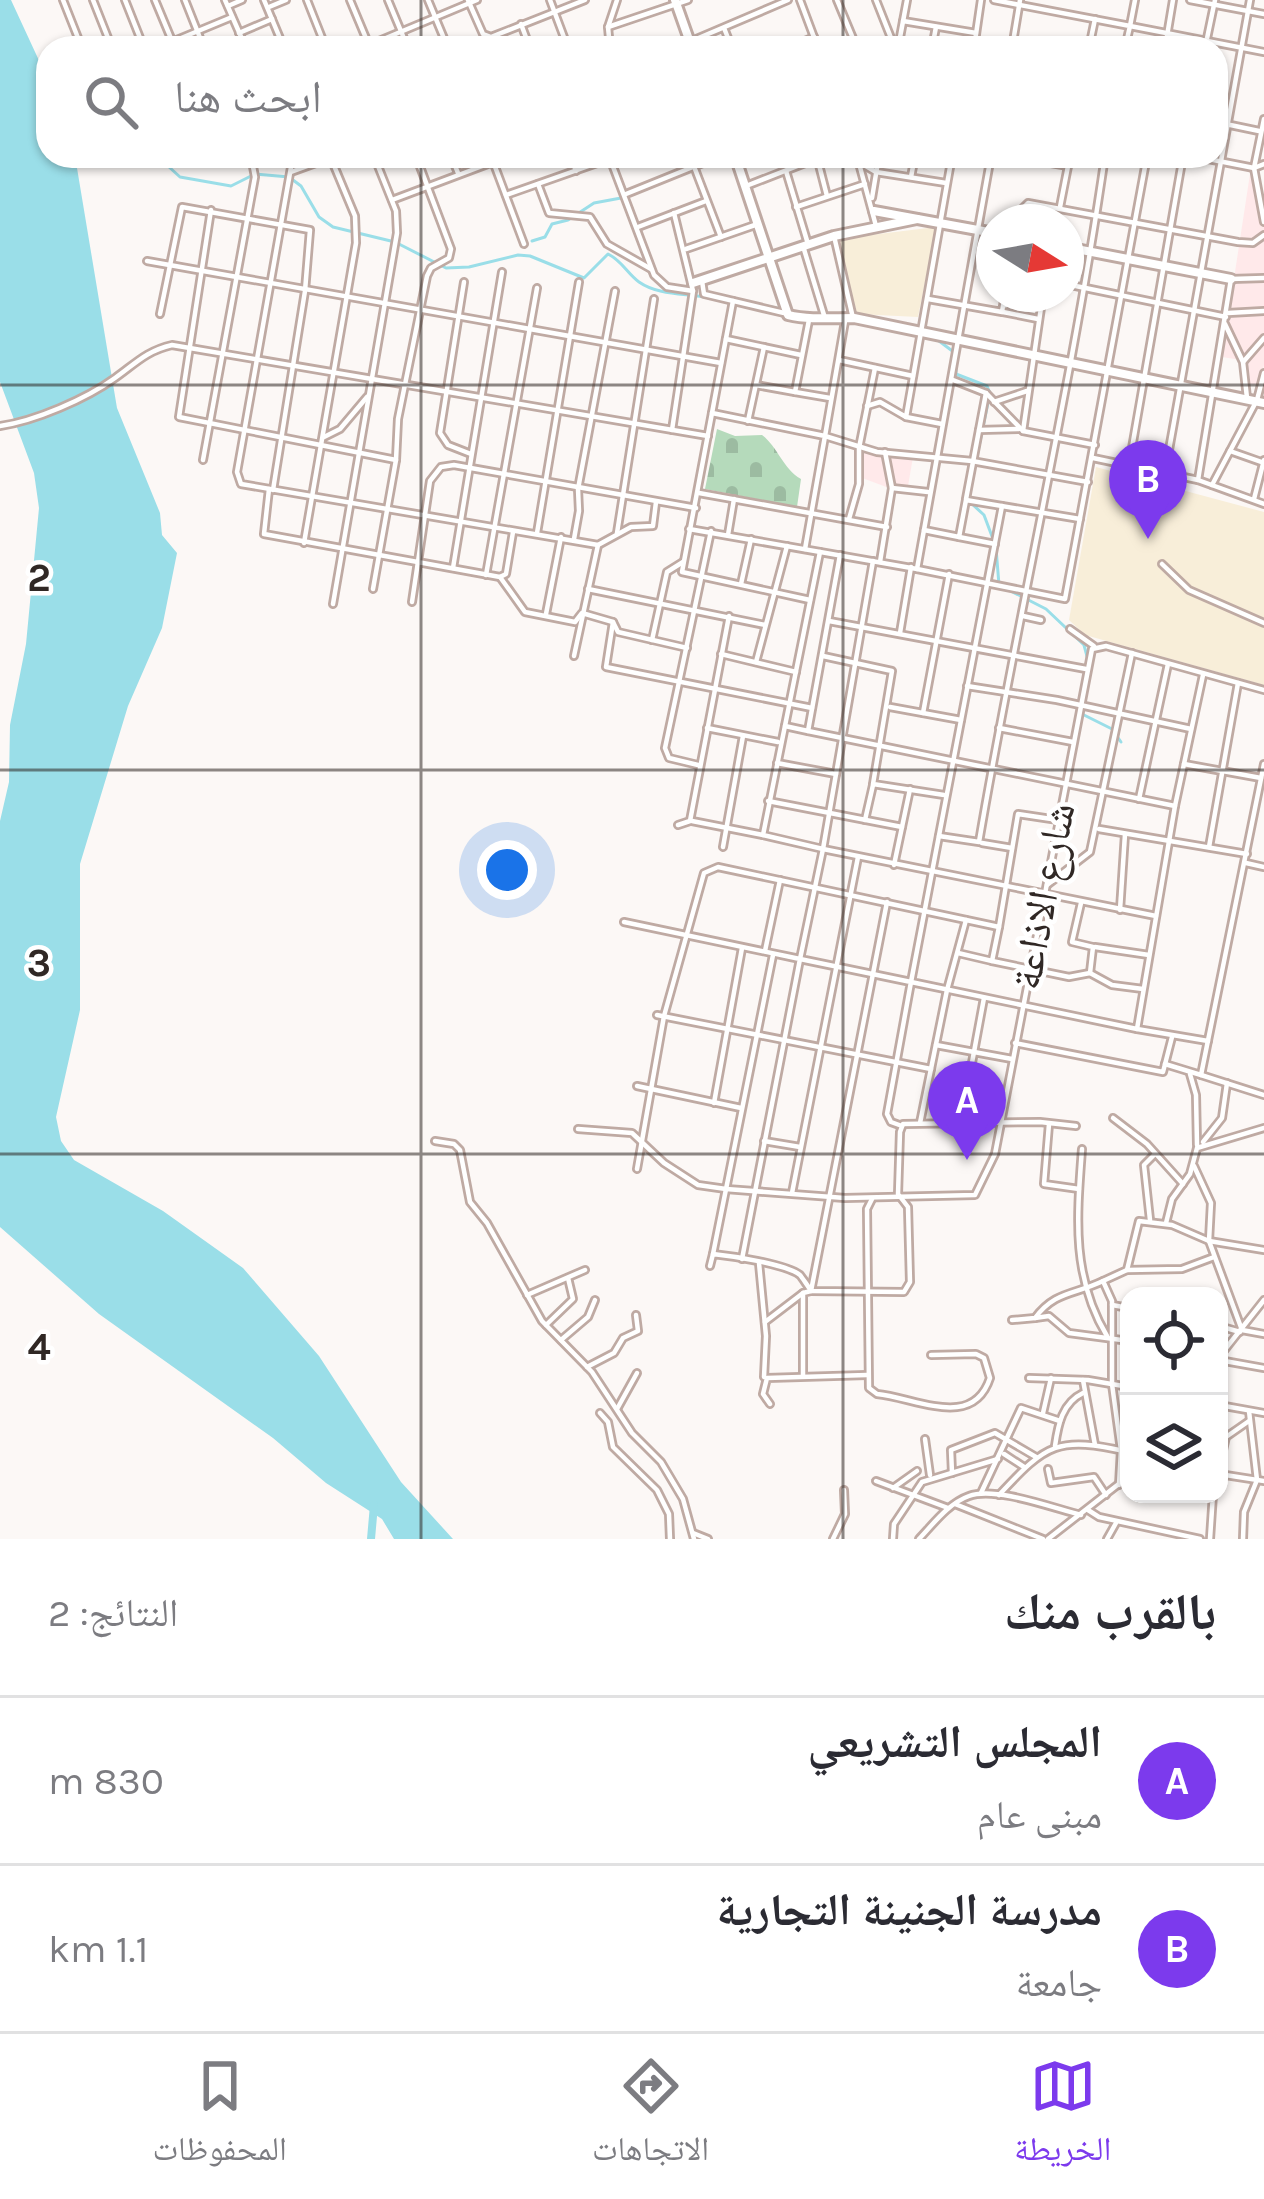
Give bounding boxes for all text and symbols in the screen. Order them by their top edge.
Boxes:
search box [36,36,1228,168]
icon: search [78,69,144,135]
text: ابحث هنا [174,71,322,123]
north arrow [976,204,1084,312]
pin: B [1109,440,1187,539]
text: 2 [27,555,51,601]
street label: شارع الاذاعة [1000,798,1087,994]
your location [477,840,537,900]
text: 3 [27,940,51,986]
pin: A [928,1061,1006,1160]
map controls [1120,1287,1228,1503]
button: locate [1120,1287,1228,1395]
text: 4 [27,1324,51,1370]
button: layers [1120,1395,1228,1503]
text: بالقرب منك [1004,1582,1216,1642]
text: النتائج: 2 [48,1590,178,1636]
text: المجلس التشريعي [808,1716,1102,1768]
text: 830 m [48,1758,164,1804]
text: A [1165,1758,1189,1804]
text: مبنى عام [977,1792,1102,1838]
text: مدرسة الجنينة التجارية [716,1884,1102,1936]
text: 1.1 km [48,1926,148,1972]
text: B [1164,1926,1190,1972]
text: جامعة [1016,1960,1102,2006]
tab: المحفوظات [153,2053,287,2181]
tab: الاتجاهات [592,2053,709,2181]
tab: الخريطة [1014,2053,1111,2181]

